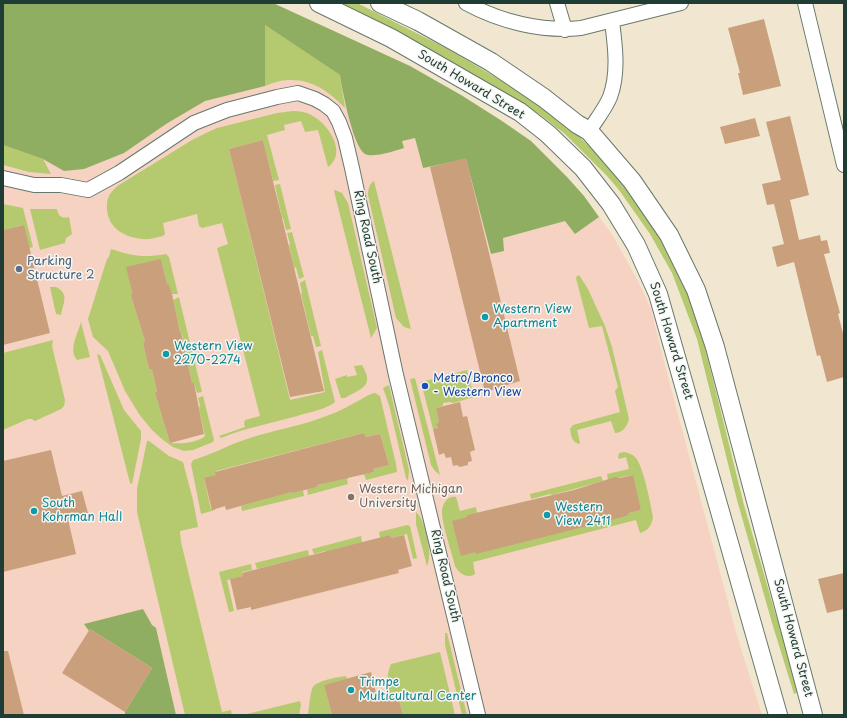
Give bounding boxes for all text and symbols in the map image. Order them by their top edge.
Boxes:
street label: South Howard Street [415,47,527,123]
street label: Ring Road South [350,189,384,285]
place label: Parking Structure 2 [27,255,95,283]
marker: Parking Structure 2 [14,264,24,274]
street label: South Howard Street [646,281,696,401]
place label: Western View Apartment [493,303,571,331]
marker: Western View Apartment [480,312,490,322]
place label: Western View 2270-2274 [174,340,252,368]
marker: Western View 2270-2274 [161,349,171,359]
place label: Metro/Bronco - Western View [433,372,521,400]
marker: Metro/Bronco - Western View [420,381,430,391]
place label: Western Michigan University [359,483,463,511]
marker: Western Michigan University [346,492,356,502]
place label: South Kohrman Hall [42,497,122,525]
place label: Western View 2411 [555,501,611,529]
marker: South Kohrman Hall [29,506,39,516]
marker: Western View 2411 [542,510,552,520]
street label: Ring Road South [427,528,463,624]
street label: South Howard Street [770,577,816,699]
place label: Trimpe Multicultural Center [359,676,476,704]
marker: Trimpe Multicultural Center [346,685,356,695]

